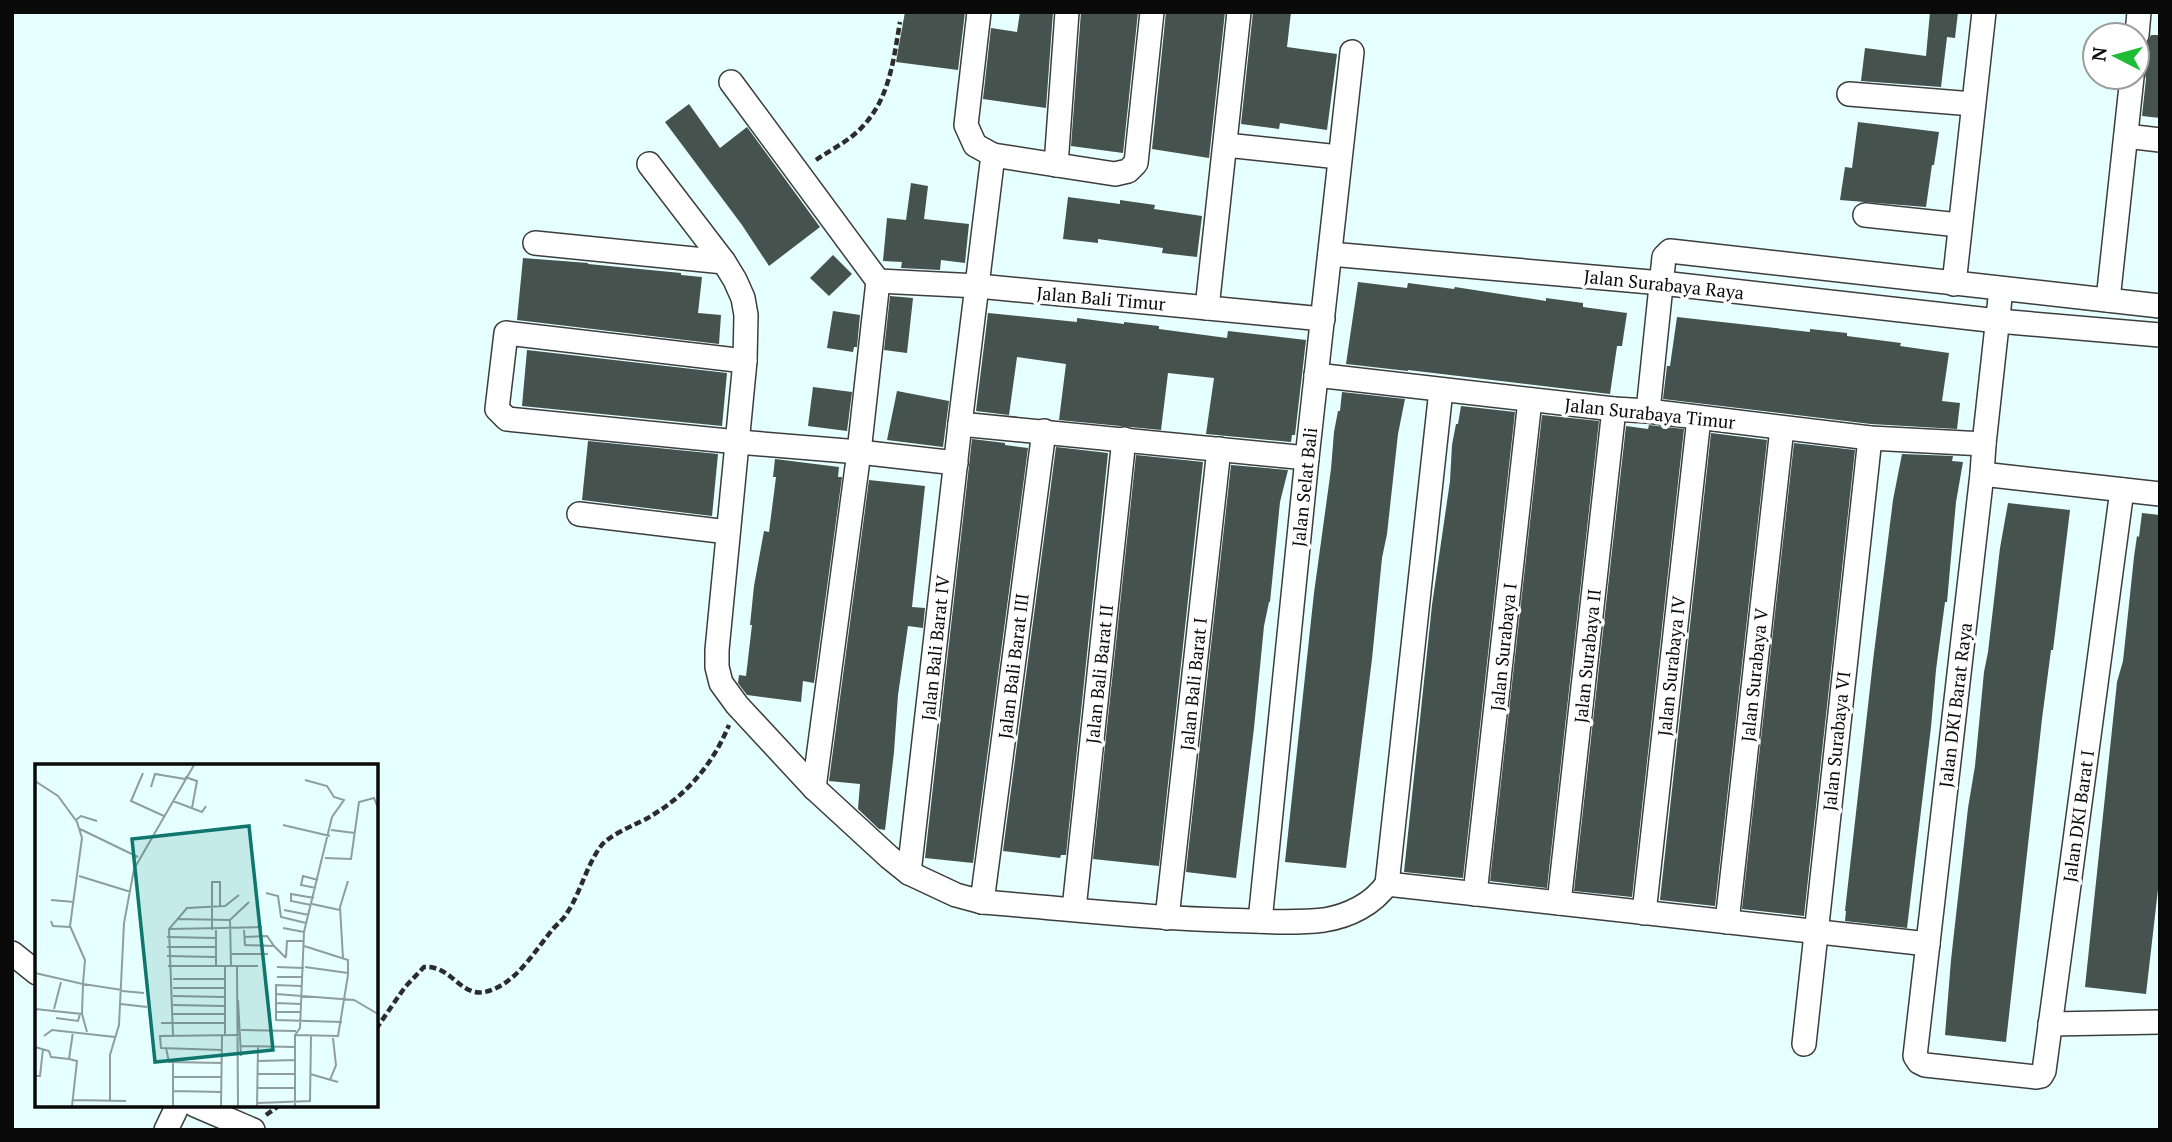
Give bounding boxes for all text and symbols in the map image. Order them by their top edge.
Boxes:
north arrow [2081,21,2151,91]
text: N [2085,45,2112,63]
street label: Jalan Surabaya Raya [1583,264,1745,304]
street label: Jalan Bali Timur [1035,280,1167,316]
street label: Jalan Surabaya Timur [1563,392,1737,434]
street label: Jalan Selat Bali [1286,426,1322,548]
street label: Jalan Bali Barat IV [915,573,955,722]
street label: Jalan Surabaya I [1484,582,1522,712]
street label: Jalan Surabaya II [1568,588,1606,724]
street label: Jalan Bali Barat III [992,592,1034,740]
street label: Jalan Surabaya IV [1652,594,1690,737]
street label: Jalan Bali Barat II [1080,603,1118,745]
street label: Jalan Surabaya V [1735,606,1773,743]
street label: Jalan Bali Barat I [1174,616,1212,752]
street label: Jalan DKI Barat Raya [1933,621,1977,789]
street label: Jalan Surabaya VI [1817,670,1855,812]
street label: Jalan DKI Barat I [2057,748,2099,884]
inset map [35,764,378,1107]

